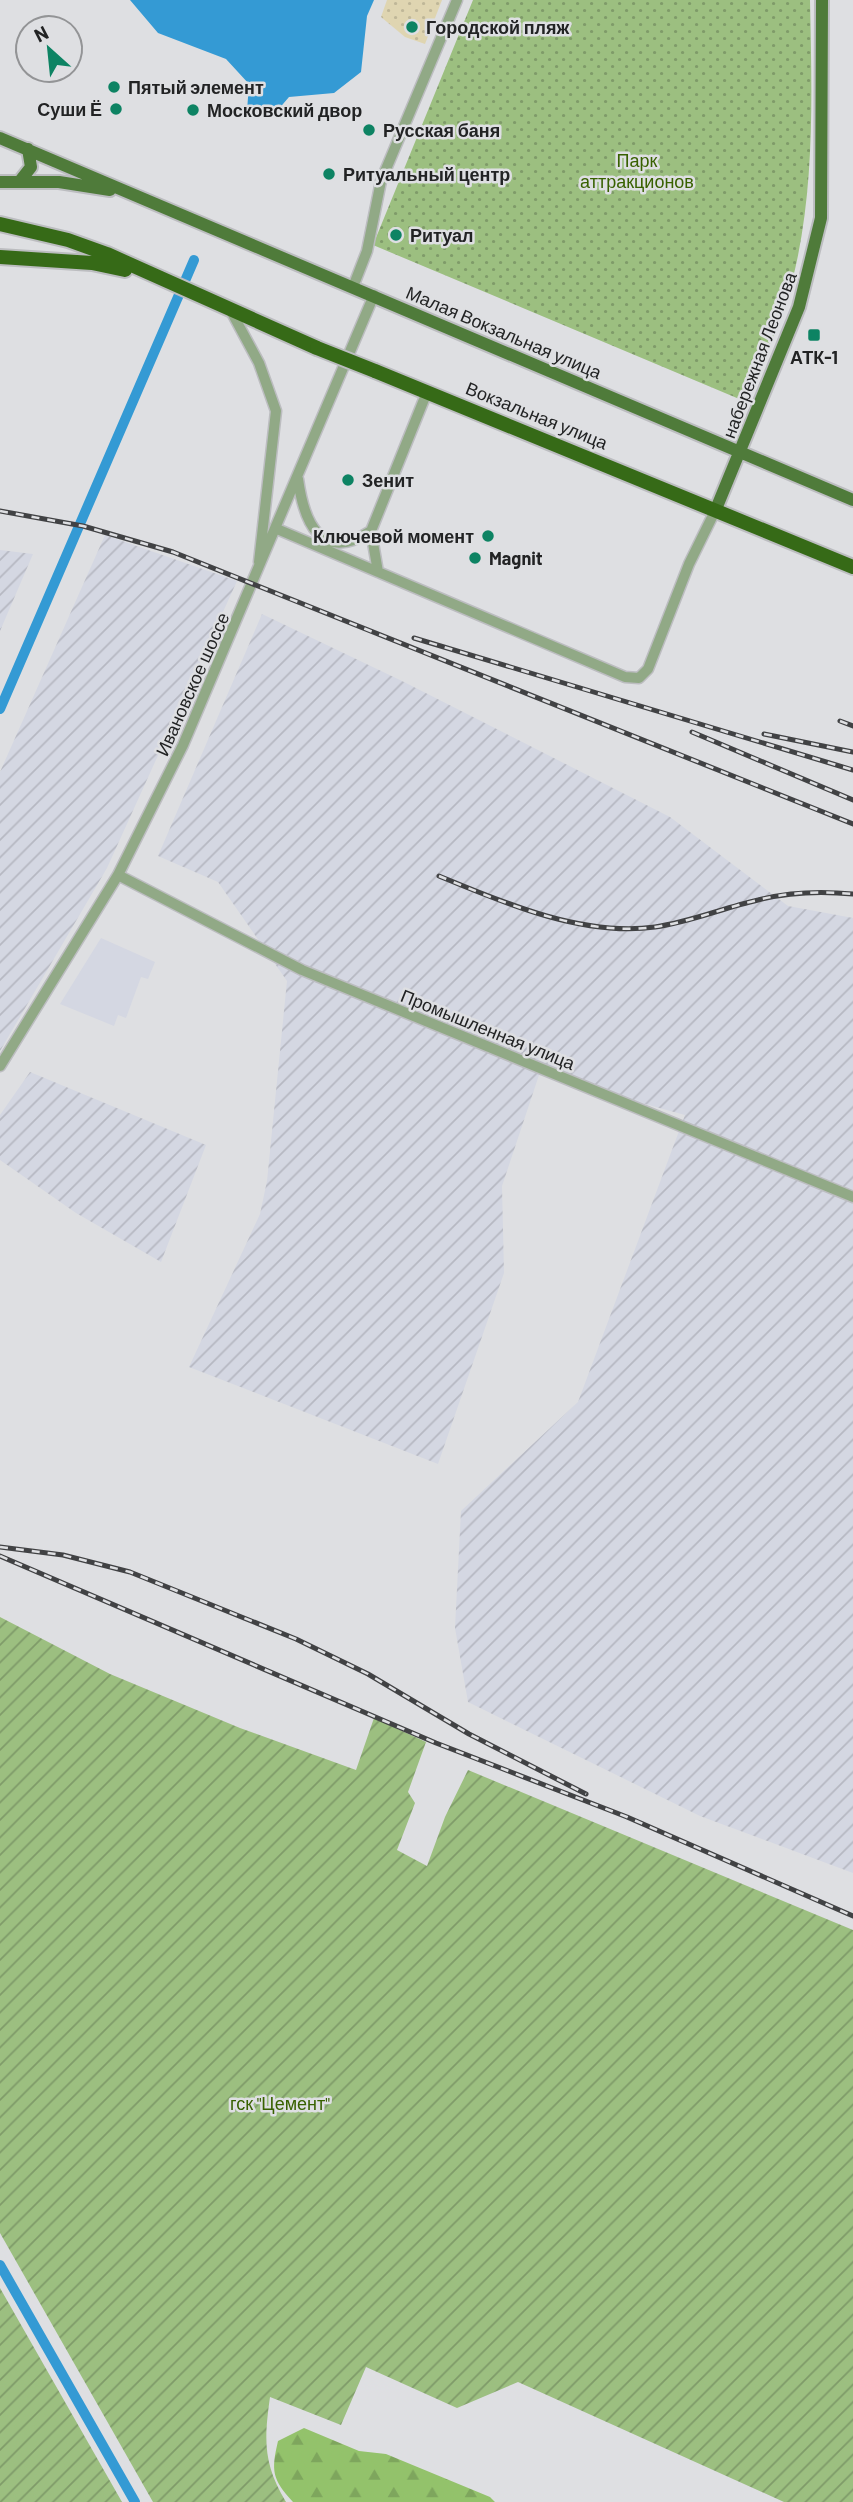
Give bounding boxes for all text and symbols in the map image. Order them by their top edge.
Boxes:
north arrow [14,14,84,84]
place label: Городской пляж [426,16,569,38]
marker: Городской пляж [404,19,420,35]
text: N [30,20,52,47]
place label: Пятый элемент [128,76,264,98]
marker: Пятый элемент [106,79,122,95]
place label: Суши Ё [37,98,102,120]
place label: Московский двор [207,99,362,121]
marker: Суши Ё [108,101,124,117]
marker: Московский двор [185,102,201,118]
place label: Русская баня [383,119,500,141]
marker: Русская баня [361,122,377,138]
park label: Парк аттракционов [580,149,694,192]
place label: Ритуальный центр [343,163,510,185]
marker: Ритуальный центр [321,166,337,182]
place label: Ритуал [410,224,474,246]
marker: Ритуал [388,227,404,243]
street label: набережная Леонова [717,268,801,441]
street label: Малая Вокзальная улица [403,281,606,384]
marker: АТК-1 [806,327,822,343]
place label: АТК-1 [790,346,838,368]
street label: Вокзальная улица [463,377,612,454]
place label: Зенит [362,469,414,491]
marker: Зенит [340,472,356,488]
place label: Ключевой момент [313,525,474,547]
marker: Ключевой момент [480,528,496,544]
place label: Magnit [489,547,543,569]
marker: Magnit [467,550,483,566]
street label: Ивановское шоссе [150,609,234,759]
street label: Промышленная улица [398,984,579,1074]
park label: гск "Цемент" [230,2092,330,2114]

